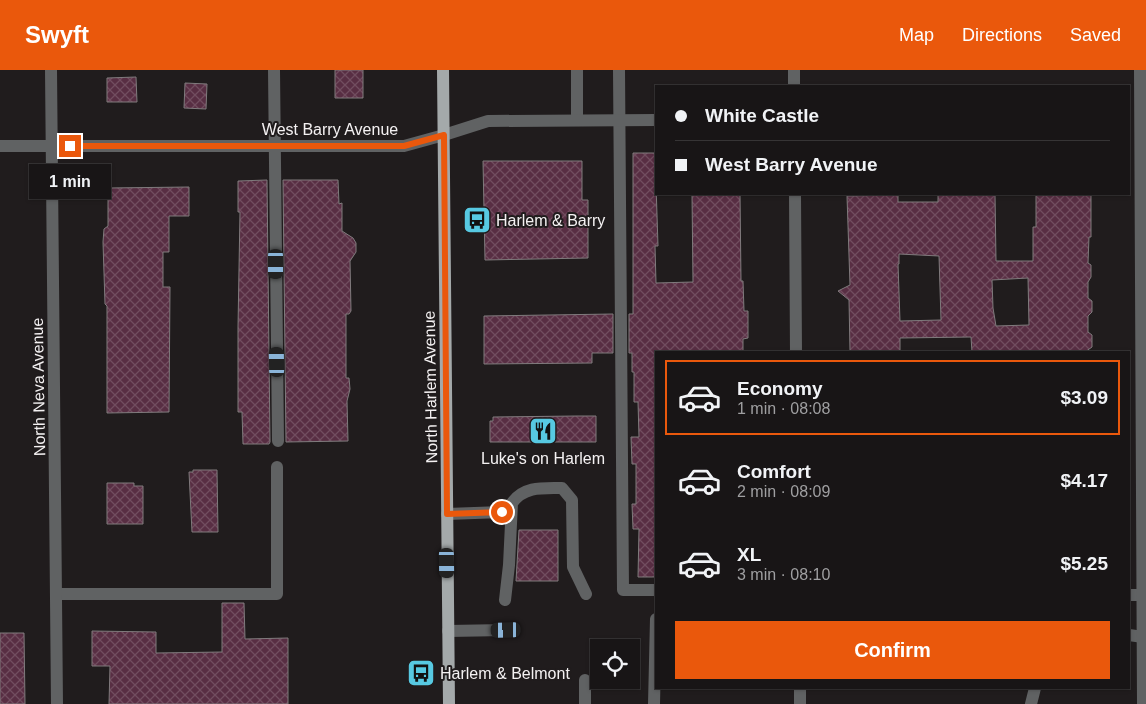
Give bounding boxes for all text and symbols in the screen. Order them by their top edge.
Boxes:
text: Swyft [25,21,89,48]
text: Map [899,25,934,45]
text: Directions [962,25,1042,45]
text: Saved [1070,25,1121,45]
text: White Castle [705,105,819,126]
street label: West Barry Avenue [262,121,398,138]
route end [59,135,81,157]
text: West Barry Avenue [705,154,877,175]
callout: 1 min [29,164,111,198]
text: 1 min [49,173,91,190]
bus stop icon: Harlem & Barry [462,205,492,235]
place label: Harlem & Barry [496,212,605,229]
car [268,249,283,279]
street label: North Harlem Avenue [421,310,440,463]
street label: North Neva Avenue [29,318,48,456]
car [269,347,284,377]
icon: car [677,375,722,420]
text: Economy [737,378,823,399]
text: $3.09 [1060,387,1108,408]
text: 1 min · 08:08 [737,400,830,417]
restaurant icon: Luke's on Harlem [528,416,558,446]
place label: Luke's on Harlem [481,450,605,467]
icon: car [677,458,722,503]
text: Comfort [737,461,811,482]
text: $4.17 [1060,470,1108,491]
text: 2 min · 08:09 [737,483,830,500]
route start [491,501,513,523]
icon: car [677,541,722,586]
text: XL [737,544,761,565]
car [439,548,454,578]
text: $5.25 [1060,553,1108,574]
text: 3 min · 08:10 [737,566,830,583]
button: Confirm [675,621,1110,679]
car [490,622,521,638]
map controls [590,639,640,689]
button: locate [590,639,640,689]
bus stop icon: Harlem & Belmont [406,658,436,688]
place label: Harlem & Belmont [440,665,570,682]

